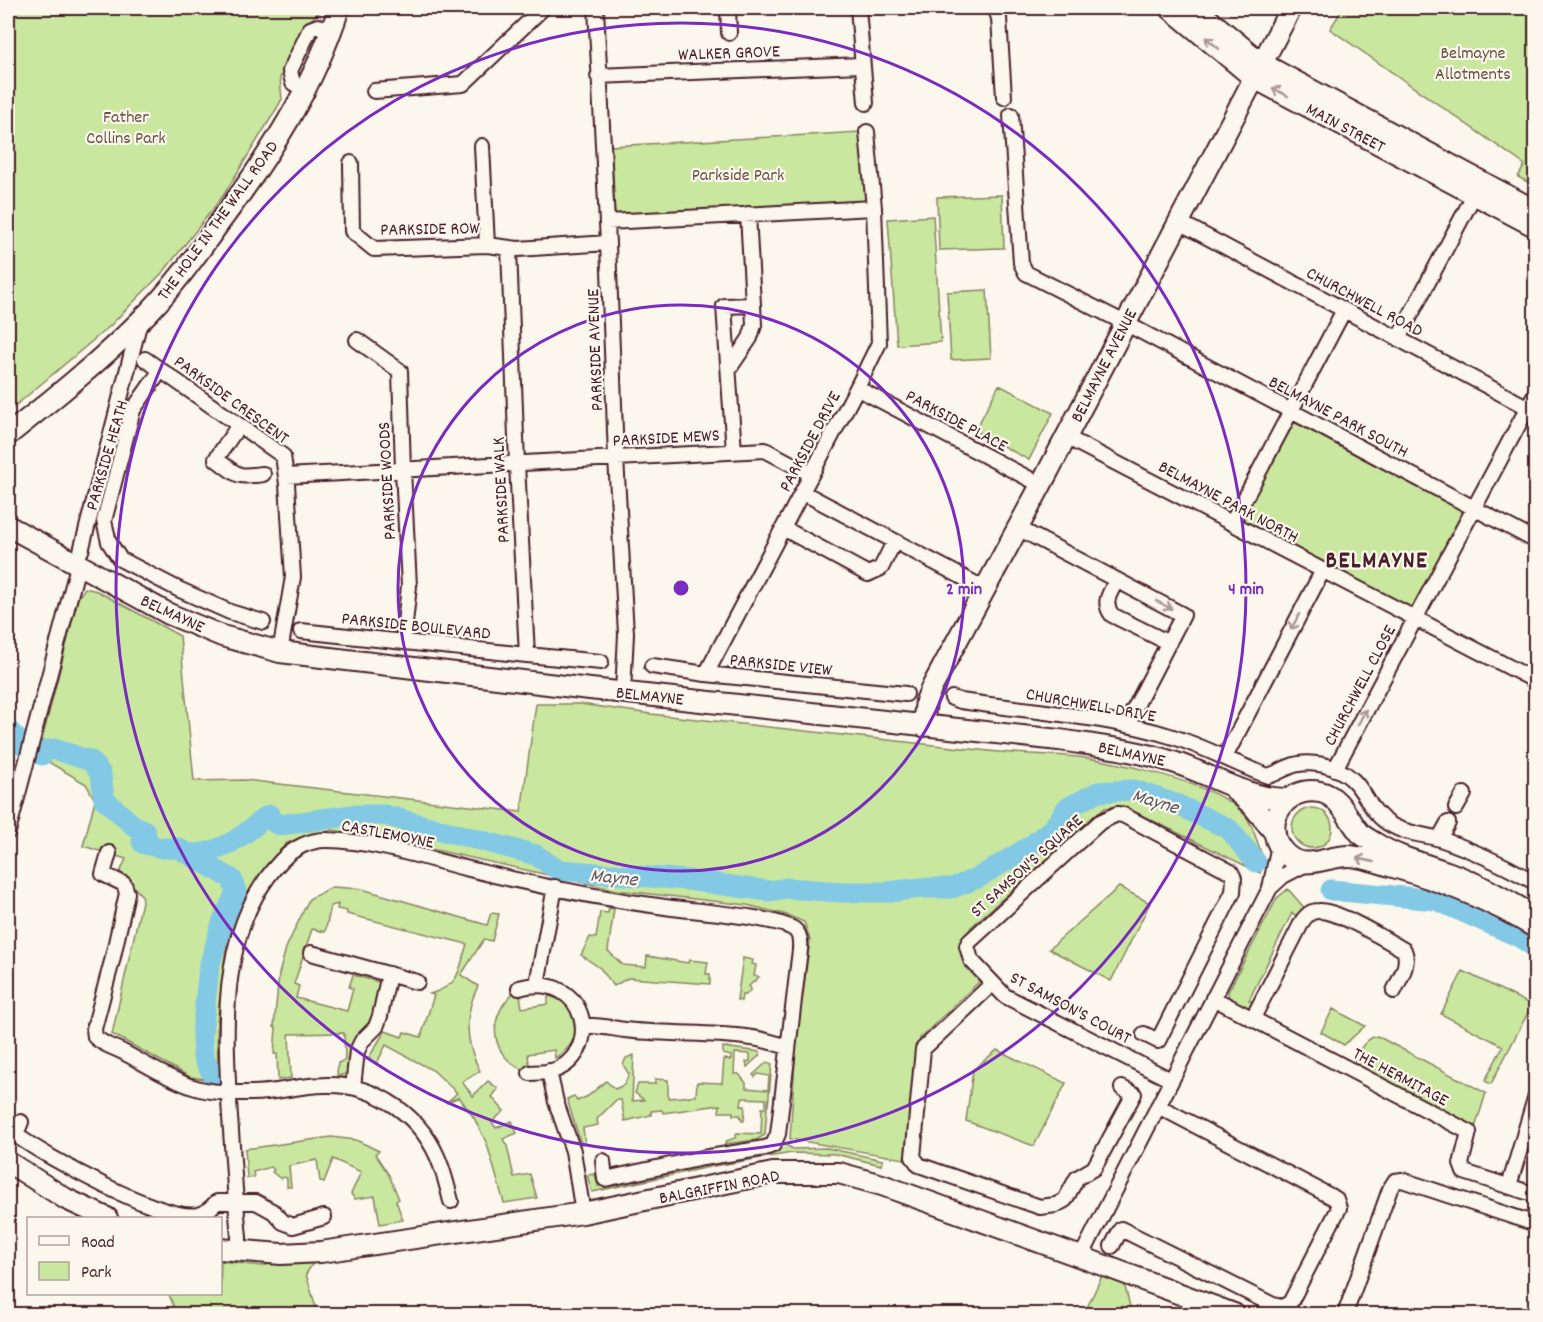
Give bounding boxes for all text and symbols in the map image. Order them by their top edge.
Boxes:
one-way arrow [1204,36,1220,49]
street label: WALKER GROVE [678,40,780,69]
park label: Belmayne Allotments [1435,42,1511,88]
one-way arrow [1271,86,1289,97]
street label: MAIN STREET [1301,98,1389,161]
park label: Father Collins Park [86,106,166,152]
street label: THE HOLE IN THE WALL ROAD [152,136,286,307]
park label: Parkside Park [692,164,784,189]
street label: PARKSIDE ROW [380,217,481,244]
street label: CHURCHWELL ROAD [1301,262,1427,345]
street label: PARKSIDE AVENUE [582,288,611,412]
street label: BELMAYNE AVENUE [1066,305,1145,427]
street label: PARKSIDE CRESCENT [168,351,293,451]
street label: BELMAYNE PARK SOUTH [1264,371,1412,466]
street label: PARKSIDE PLACE [900,385,1011,460]
street label: PARKSIDE DRIVE [774,387,848,497]
street label: PARKSIDE HEATH [81,398,136,514]
street label: PARKSIDE WOODS [373,421,404,541]
street label: PARKSIDE MEWS [612,424,720,455]
street label: PARKSIDE WALK [487,436,518,543]
street label: BELMAYNE PARK NORTH [1153,456,1302,551]
district label: BELMAYNE [1326,545,1428,579]
centre of rings [671,578,691,598]
text: 2 min [946,578,982,603]
text: 4 min [1228,578,1264,603]
street label: BELMAYNE [136,590,208,641]
one-way arrow [1155,600,1173,611]
street label: PARKSIDE BOULEVARD [340,607,492,648]
one-way arrow [1289,613,1301,631]
street label: CHURCHWELL CLOSE [1319,621,1404,751]
street label: PARKSIDE VIEW [728,649,834,684]
street label: BELMAYNE [615,681,685,713]
street label: CHURCHWELL DRIVE [1024,683,1157,730]
one-way arrow [1356,709,1368,726]
street label: BELMAYNE [1096,736,1167,775]
water label: Mayne [1128,783,1183,824]
street label: ST SAMSON'S SQUARE [966,809,1090,924]
street label: CASTLEMOYNE [339,814,436,857]
one-way arrow [1356,853,1375,865]
water label: Mayne [589,863,640,896]
street label: ST SAMSON'S COURT [1005,967,1135,1052]
street label: THE HERMITAGE [1347,1042,1452,1114]
street label: BALGRIFFIN ROAD [657,1165,782,1212]
legend [27,1217,222,1295]
text: Road [81,1231,115,1256]
text: Park [81,1261,112,1286]

